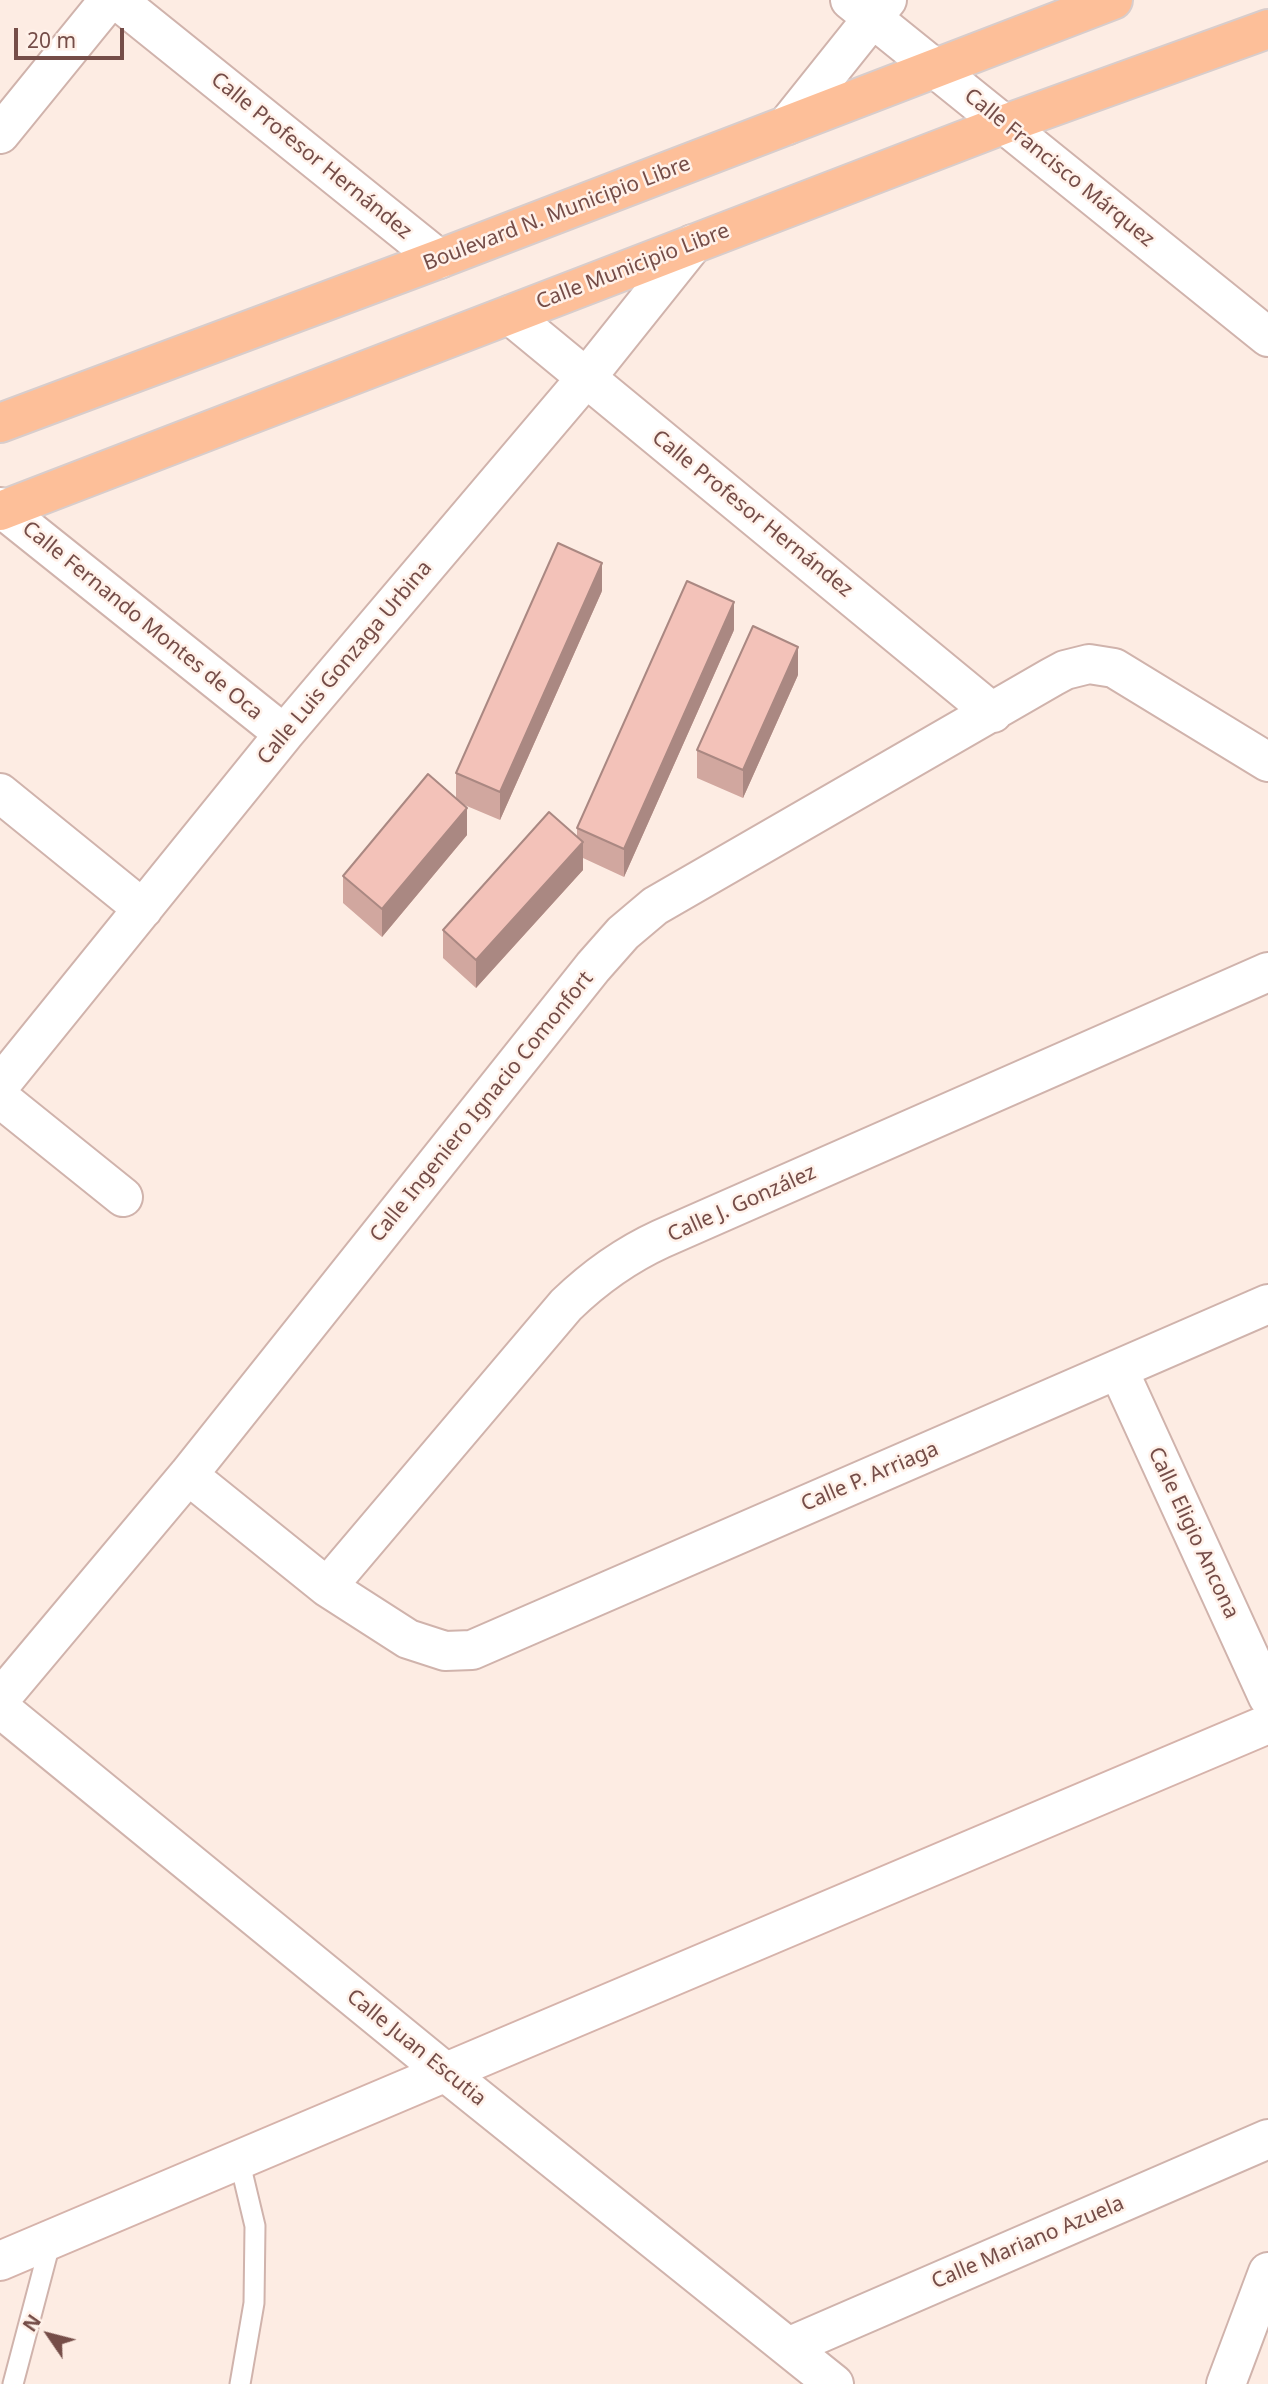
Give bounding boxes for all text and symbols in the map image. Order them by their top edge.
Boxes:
scale bar [18,14,128,58]
text: 20 m [27,26,76,54]
street label: Calle Profesor Hernández [206,67,416,245]
street label: Calle Francisco Márquez [959,84,1159,252]
street label: Boulevard N. Municipio Libre [420,151,694,277]
street label: Calle Municipio Libre [533,218,733,316]
street label: Calle Profesor Hernández [647,425,857,603]
street label: Calle Fernando Montes de Oca [17,516,267,726]
street label: Calle Luis Gonzaga Urbina [252,556,438,770]
street label: Calle Ingeniero Ignacio Comonfort [365,967,599,1247]
street label: Calle J. González [664,1160,820,1248]
street label: Calle P. Arriaga [797,1437,943,1517]
street label: Calle Eligio Ancona [1142,1443,1244,1623]
street label: Calle Juan Escutia [341,1984,491,2112]
street label: Calle Mariano Azuela [928,2191,1128,2295]
north arrow [14,2300,84,2370]
text: N [17,2309,47,2337]

